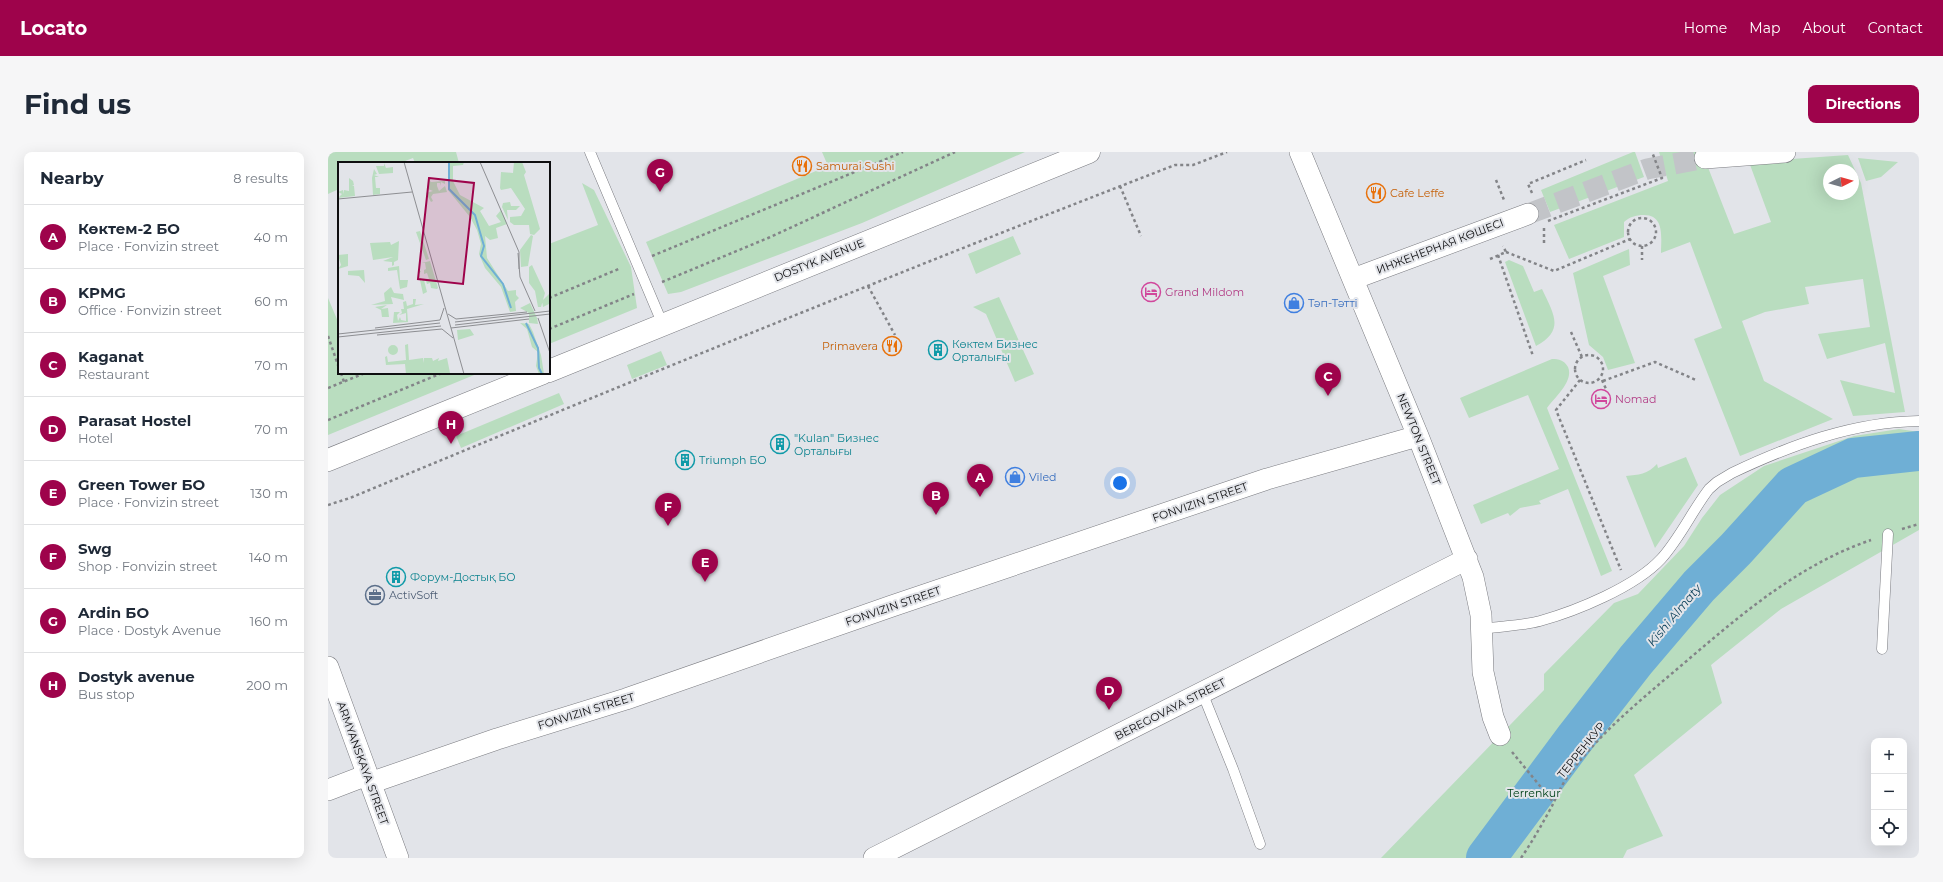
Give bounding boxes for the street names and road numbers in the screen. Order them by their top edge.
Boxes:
street label: ИНЖЕНЕРНАЯ КӨШЕСІ [1374,215,1506,277]
street label: DOSTYK AVENUE [772,236,866,284]
street label: NEWTON STREET [1394,391,1444,487]
street label: FONVIZIN STREET [1150,479,1250,525]
street label: FONVIZIN STREET [843,583,943,629]
street label: BEREGOVAYA STREET [1112,675,1228,743]
street label: FONVIZIN STREET [536,689,637,732]
street label: ARMYANSKAYA STREET [334,699,392,827]
street label: ТЕРРЕНКУР [1554,719,1608,781]

